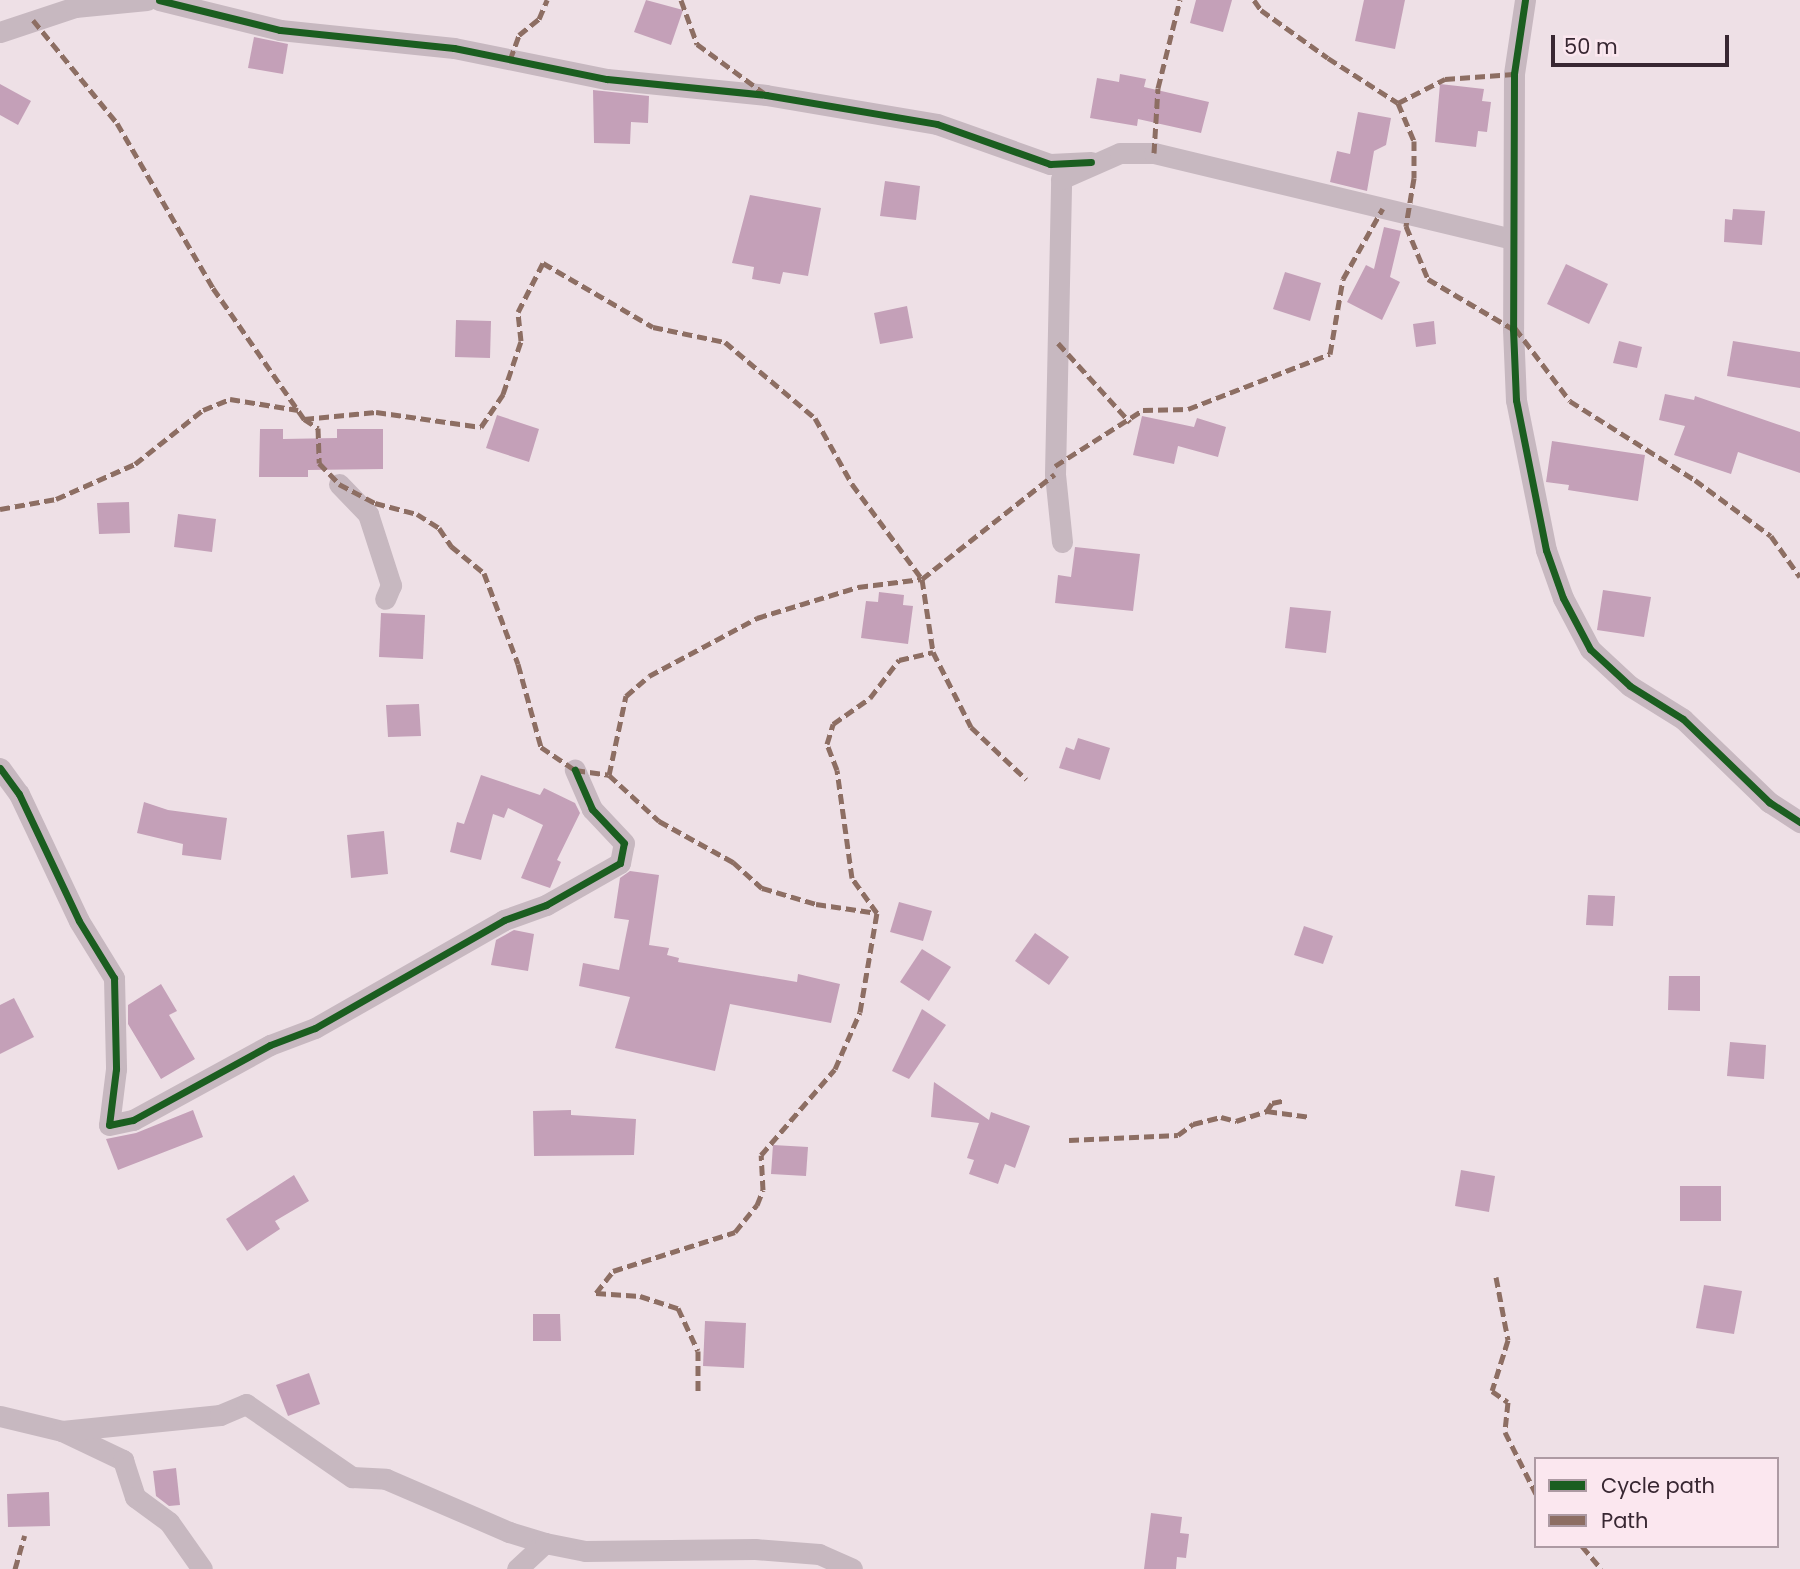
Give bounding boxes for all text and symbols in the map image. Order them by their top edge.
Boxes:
scale bar [1555,21,1734,65]
text: 50 m [1564,32,1618,61]
legend [1534,1457,1779,1548]
text: Cycle path [1601,1471,1715,1500]
text: Path [1601,1506,1648,1535]

